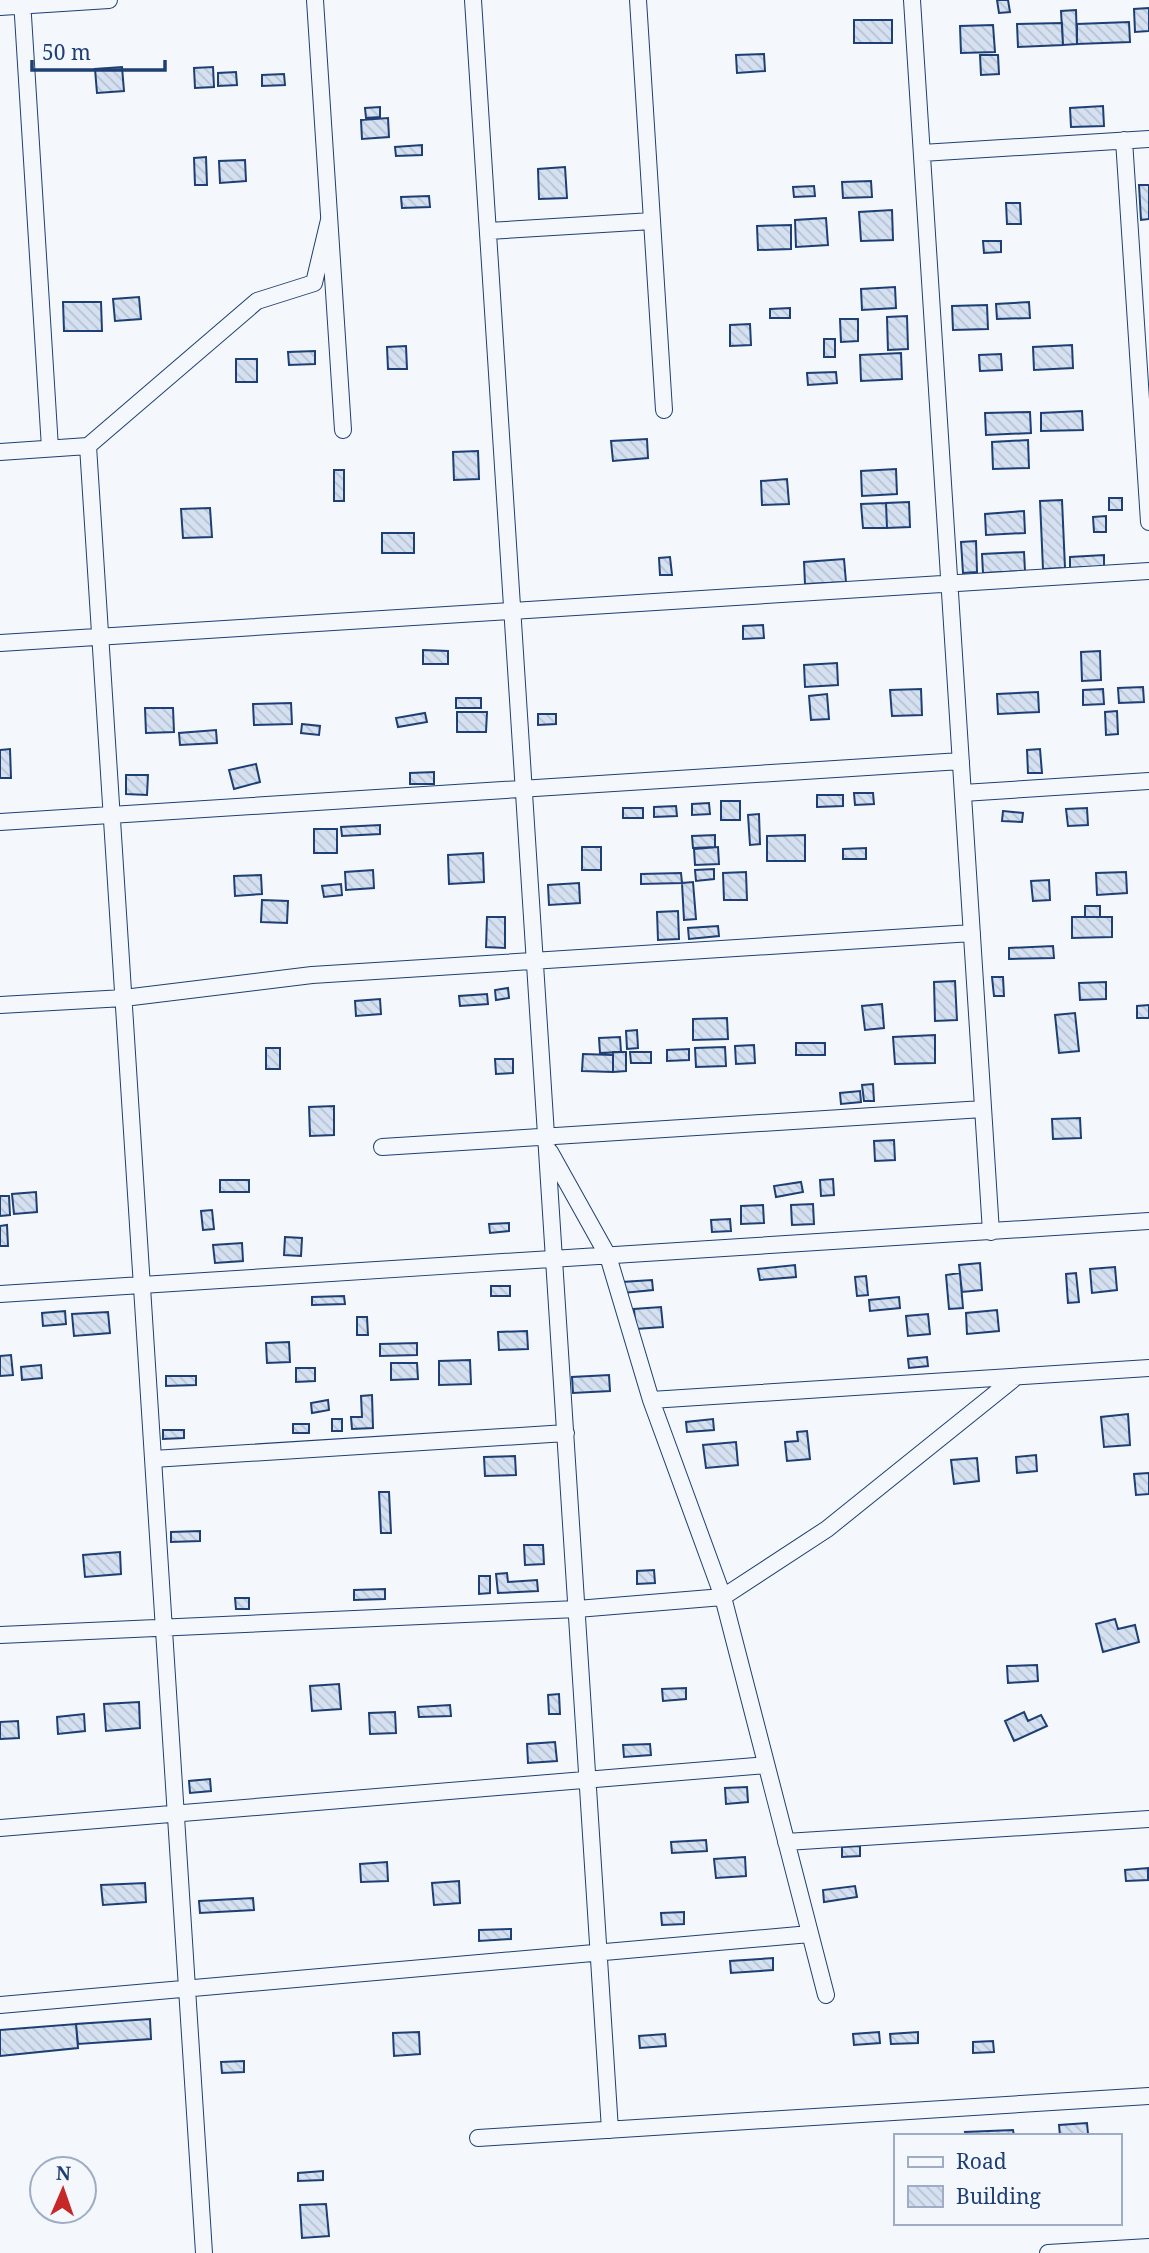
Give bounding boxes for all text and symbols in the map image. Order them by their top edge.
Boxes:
scale bar [32,28,164,72]
text: 50 m [42,38,91,66]
legend [894,2134,1121,2225]
text: Road [956,2147,1007,2175]
north arrow [28,2155,98,2225]
text: N [56,2160,72,2186]
text: Building [956,2182,1041,2210]

